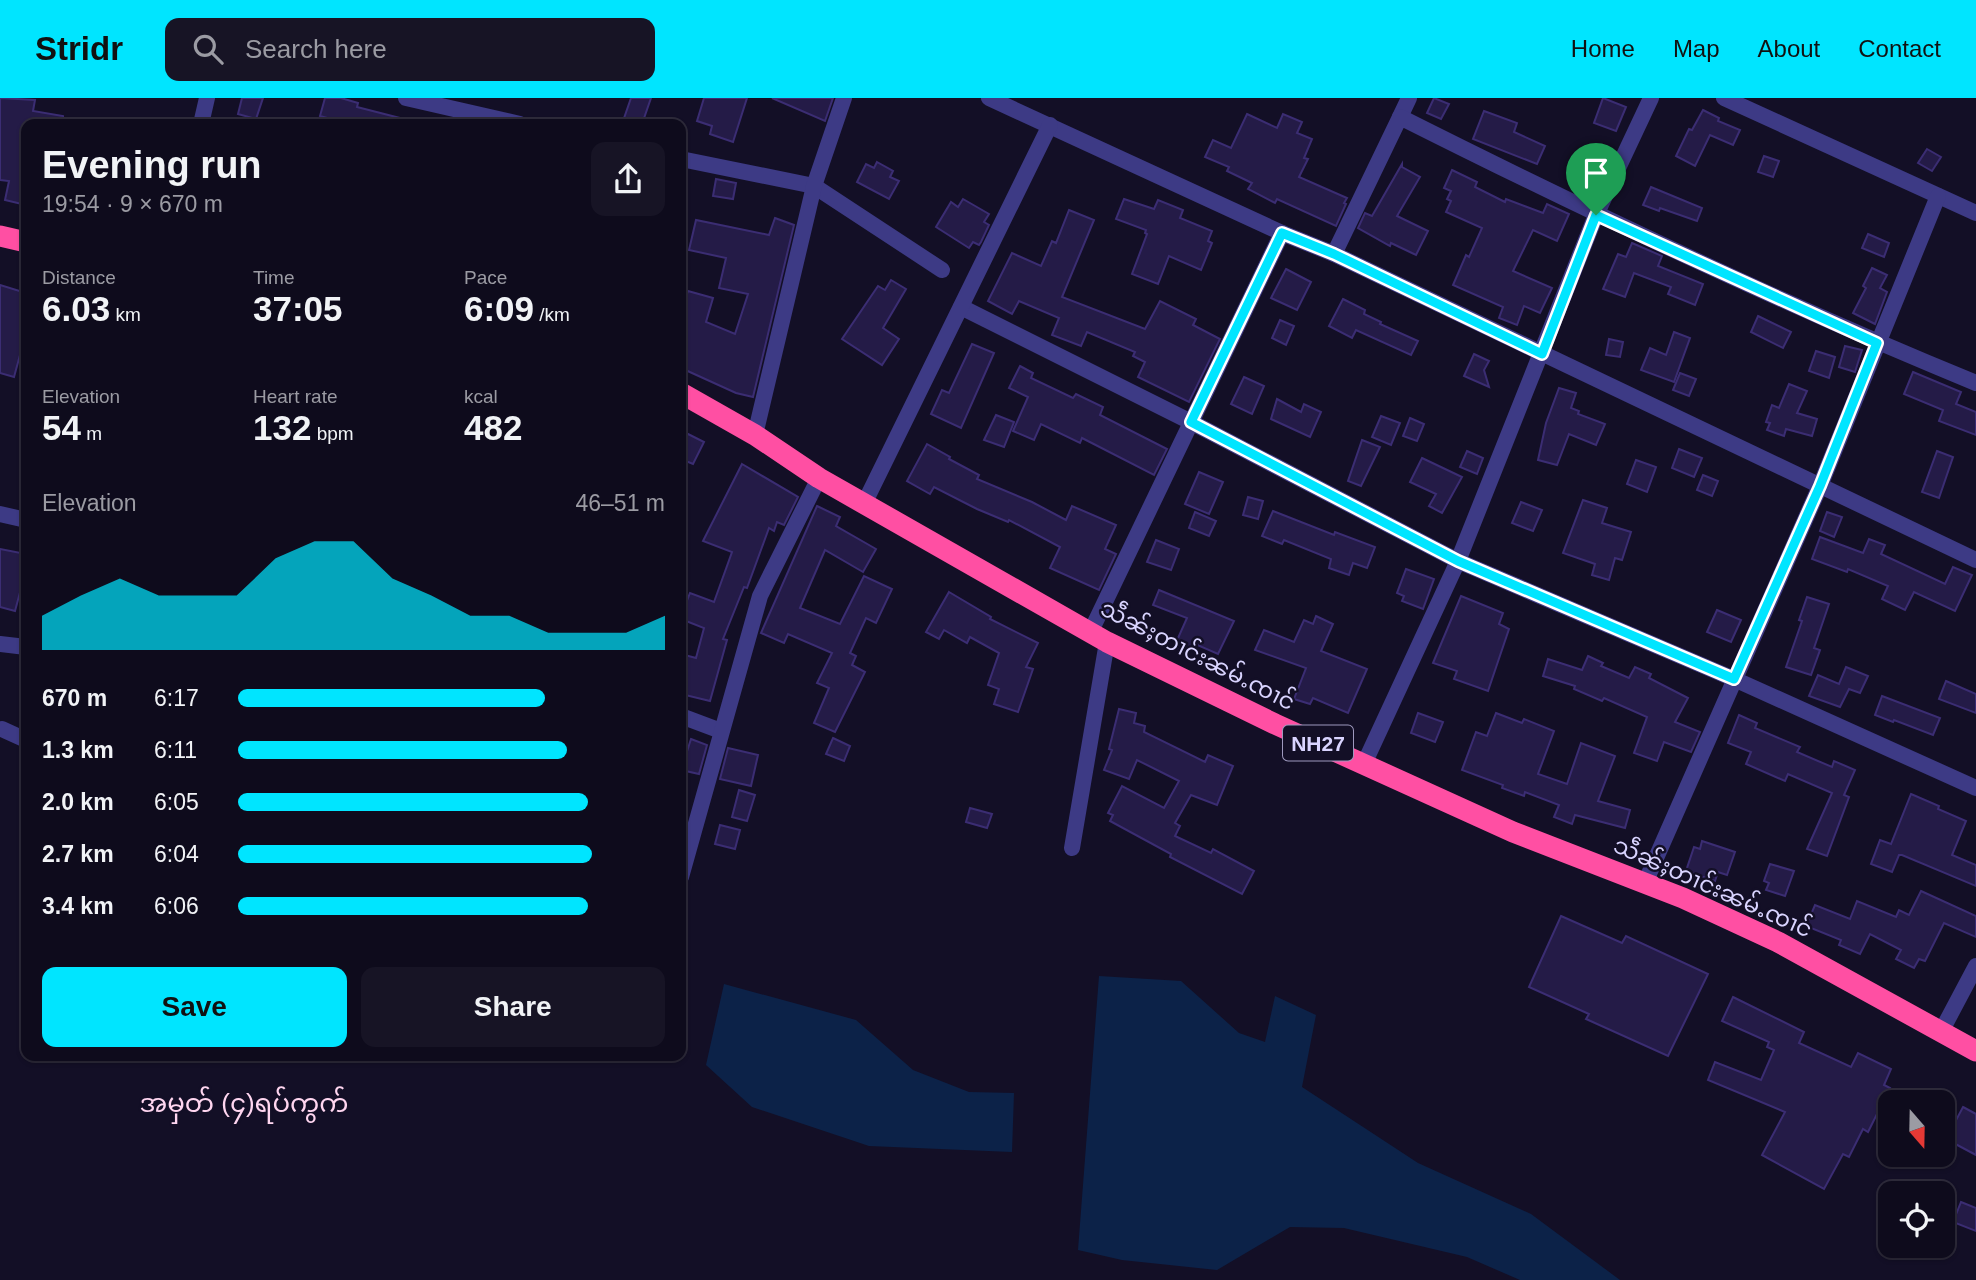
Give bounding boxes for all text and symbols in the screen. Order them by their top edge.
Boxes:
search box [165,18,655,81]
text: Stridr [35,30,123,67]
icon: search [189,30,227,68]
text: Search here [245,34,387,64]
text: Home [1571,35,1635,62]
text: Map [1673,35,1720,62]
text: About [1758,35,1820,62]
text: Contact [1858,35,1941,62]
button: share [591,142,665,216]
pin [1566,143,1626,215]
text: Evening run [42,144,262,186]
icon: arrive [1577,154,1615,192]
text: 19:54 · 9 × 670 m [42,191,223,217]
text: Distance [42,267,116,288]
text: Time [253,267,295,288]
text: Pace [464,267,507,288]
text: 6.03 [42,289,110,328]
text: 37:05 [253,289,343,328]
text: 6:09 [464,289,534,328]
text: km [110,304,141,325]
text: /km [534,304,570,325]
text: Elevation [42,386,120,407]
text: Heart rate [253,386,337,407]
text: kcal [464,386,498,407]
text: 54 [42,408,81,447]
text: 132 [253,408,311,447]
text: 482 [464,408,522,447]
text: m [81,423,102,444]
text: bpm [311,423,354,444]
text: Elevation [42,490,137,516]
text: 46–51 m [575,490,665,516]
street label: သဵၼ်ႈတၢင်းၼမ်ႉၸၢင် [1097,592,1301,715]
text: 670 m [42,685,107,711]
text: 6:17 [154,685,199,711]
road number: NH27 [1283,726,1353,760]
text: 1.3 km [42,737,114,763]
text: 6:11 [154,737,197,763]
text: 2.0 km [42,789,114,815]
text: 6:05 [154,789,199,815]
street label: သဵၼ်ႈတၢင်းၼမ်ႉၸၢင် [1610,829,1817,942]
text: 2.7 km [42,841,114,867]
text: 6:04 [154,841,199,867]
text: 3.4 km [42,893,114,919]
text: 6:06 [154,893,199,919]
button: Save [42,967,347,1047]
button: Share [361,967,665,1047]
district label: အမှတ် (၄)ရပ်ကွက် [139,1086,349,1124]
north arrow [1878,1090,1955,1167]
map controls [1878,1090,1955,1258]
button: locate [1878,1181,1955,1258]

